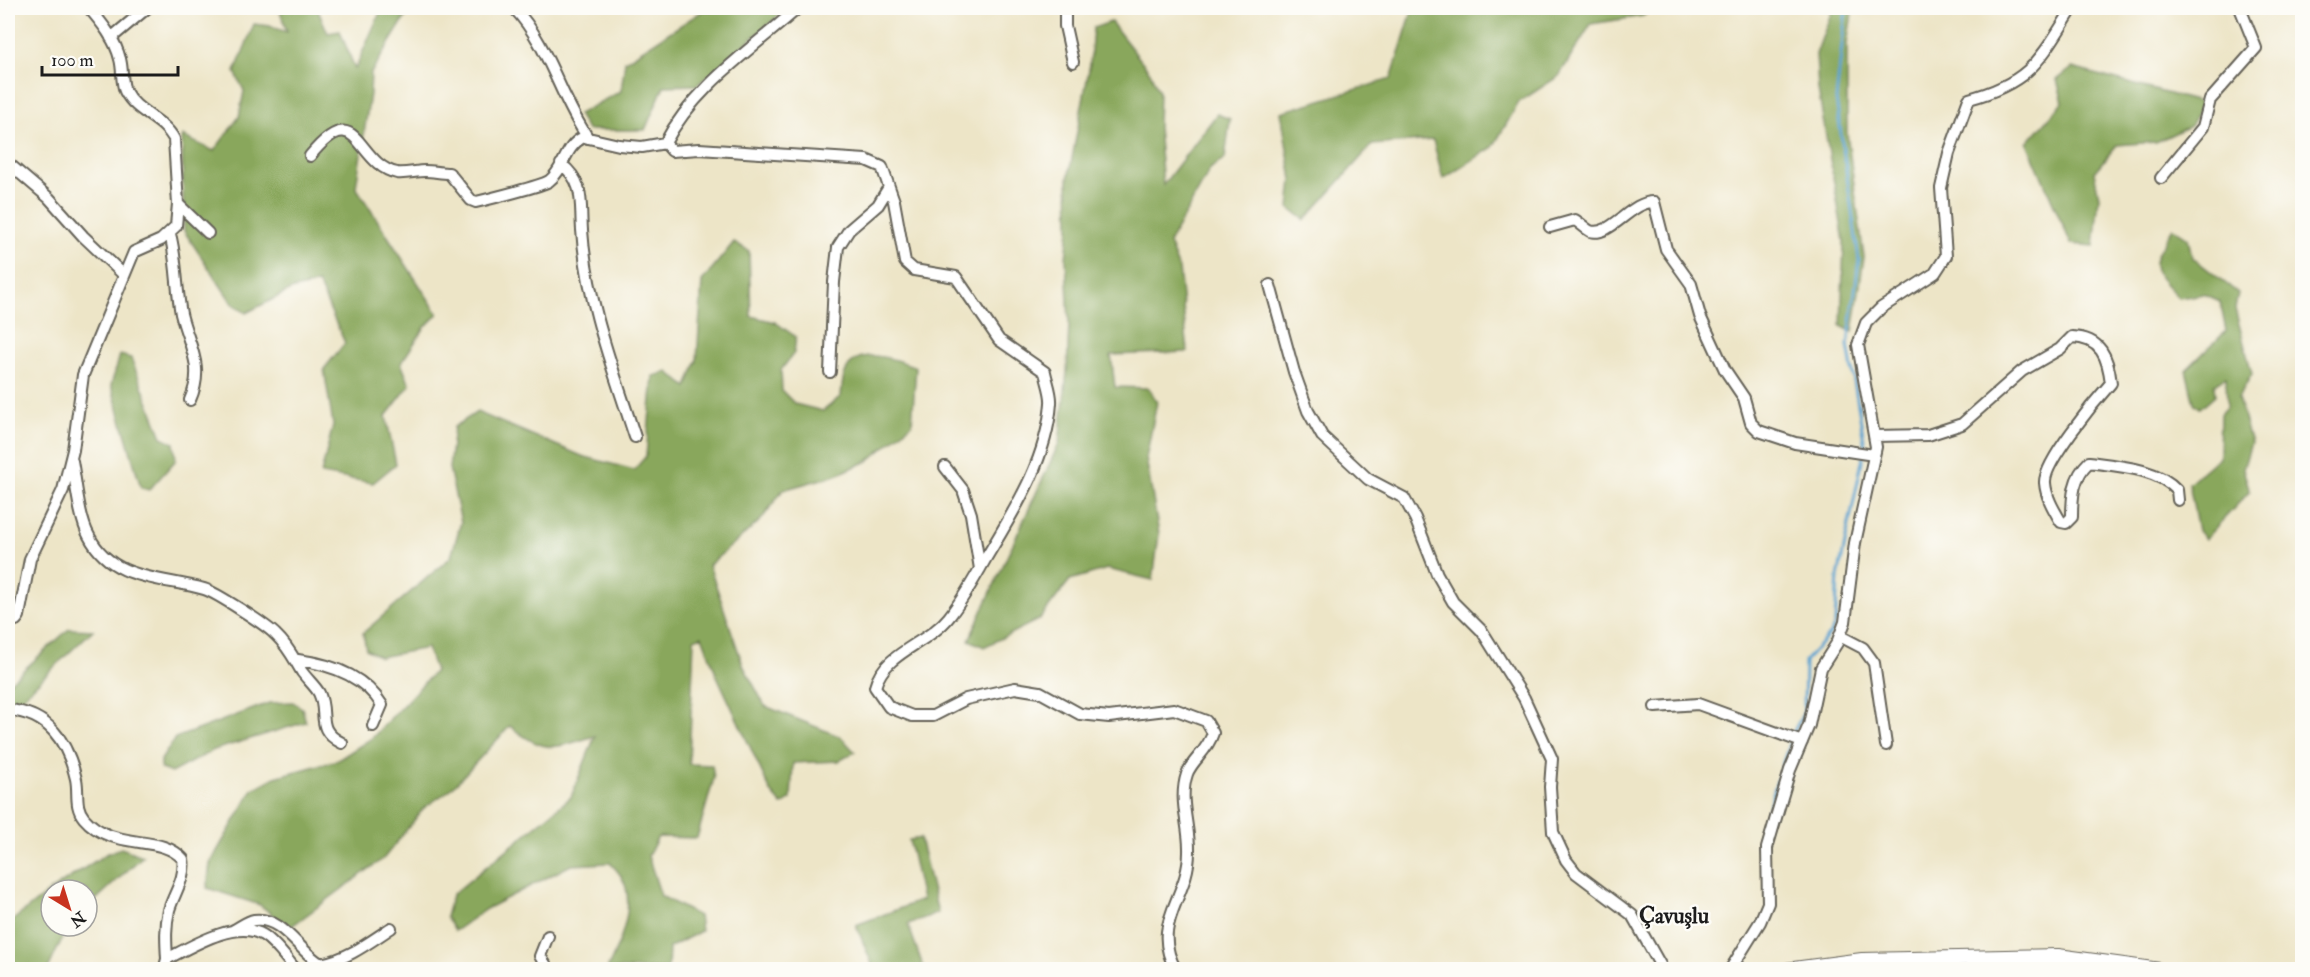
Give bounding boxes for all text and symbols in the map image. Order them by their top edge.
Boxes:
scale bar [42,39,178,77]
text: 100 m [51,49,94,72]
north arrow [39,878,99,938]
district label: Çavuşlu [1639,902,1710,930]
text: N [65,906,90,932]

